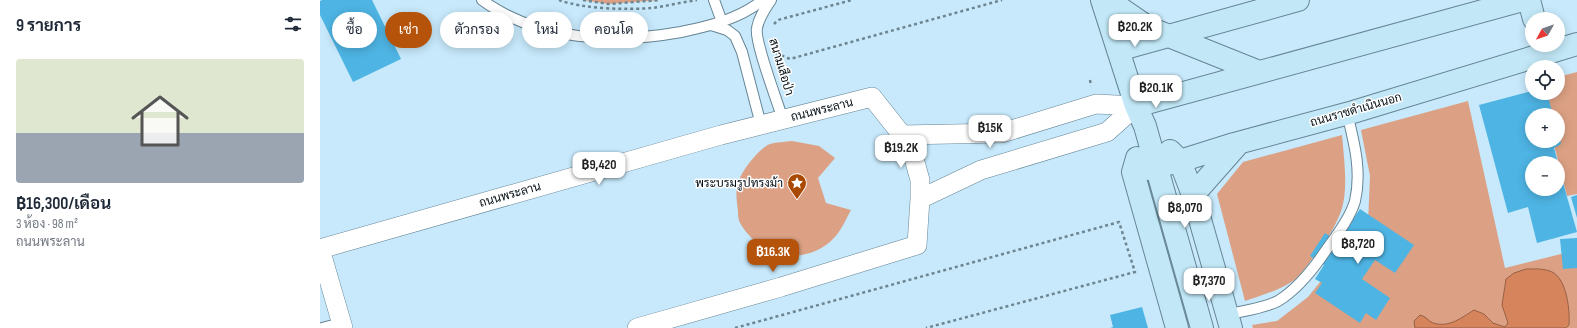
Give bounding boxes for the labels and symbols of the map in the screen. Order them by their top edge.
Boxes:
north arrow [1525,12,1565,52]
pin: ฿20.2K [1102,14,1168,48]
street label: สนามเสือป่า [765,36,797,98]
pin: ฿20.1K [1123,75,1189,109]
street label: ถนนราชดำเนินนอก [1308,90,1404,130]
street label: ถนนพระลาน [789,95,855,125]
pin: ฿15K [966,115,1014,149]
pin: ฿19.2K [868,135,934,169]
pin: ฿9,420 [566,152,632,186]
place icon: พระบรมรูปทรงม้า [786,172,808,200]
place label: พระบรมรูปทรงม้า [695,176,783,191]
street label: ถนนพระลาน [477,179,543,211]
pin: ฿8,070 [1152,195,1218,229]
pin: ฿8,720 [1325,231,1391,265]
pin: ฿16.3K [740,239,806,273]
pin: ฿7,370 [1176,268,1242,302]

